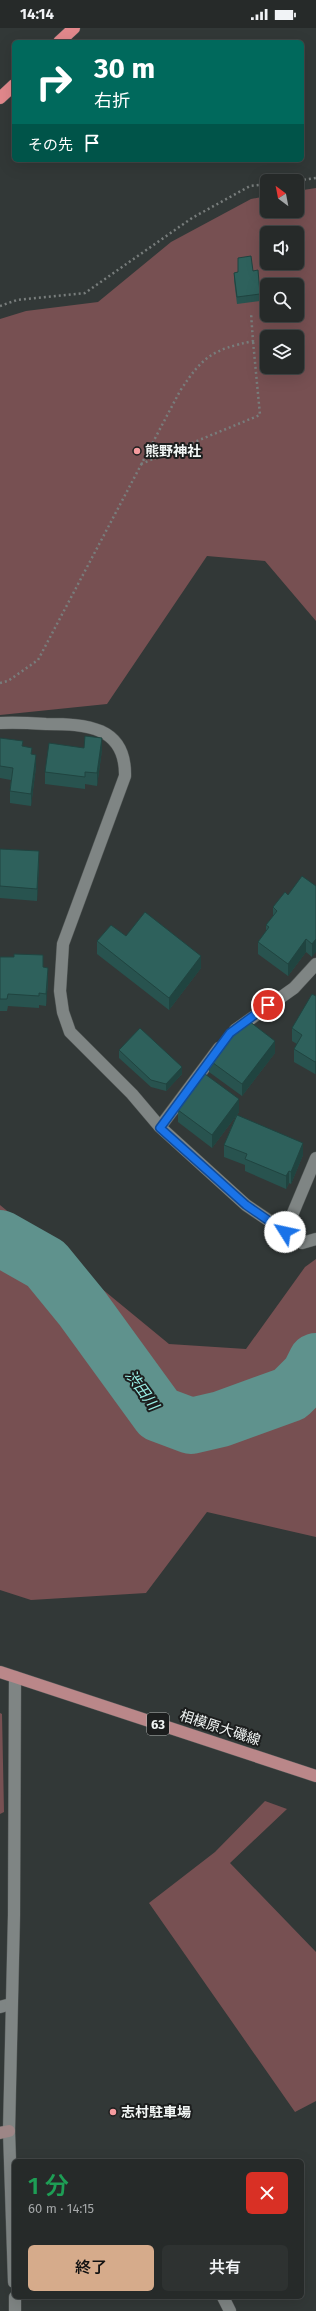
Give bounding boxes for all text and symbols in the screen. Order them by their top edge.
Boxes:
text: 14:14 [20,5,54,23]
text: 30 m [94,52,155,85]
icon: right [28,56,80,108]
text: 右折 [94,90,130,112]
icon: arrive [81,132,103,154]
text: その先 [28,136,73,154]
north arrow [260,174,304,218]
map controls [260,174,304,374]
button: sound [260,226,304,270]
button: search [260,278,304,322]
button: layers [260,330,304,374]
place label: 熊野神社 [145,443,201,460]
marker: 熊野神社 [132,446,142,456]
pin [251,988,285,1022]
icon: arrive [257,994,279,1016]
position arrow [264,1211,306,1253]
water label: 渋田川 [121,1367,164,1415]
street label: 相模原大磯線 [177,1707,263,1749]
road number: 63 [147,1713,169,1735]
place label: 志村駐車場 [121,2104,191,2121]
marker: 志村駐車場 [108,2107,118,2117]
text: 1 分 [28,2172,69,2200]
button: close [246,2172,288,2214]
text: 60 m · 14:15 [28,2201,94,2216]
button: 終了 [28,2245,154,2291]
button: 共有 [162,2245,288,2291]

